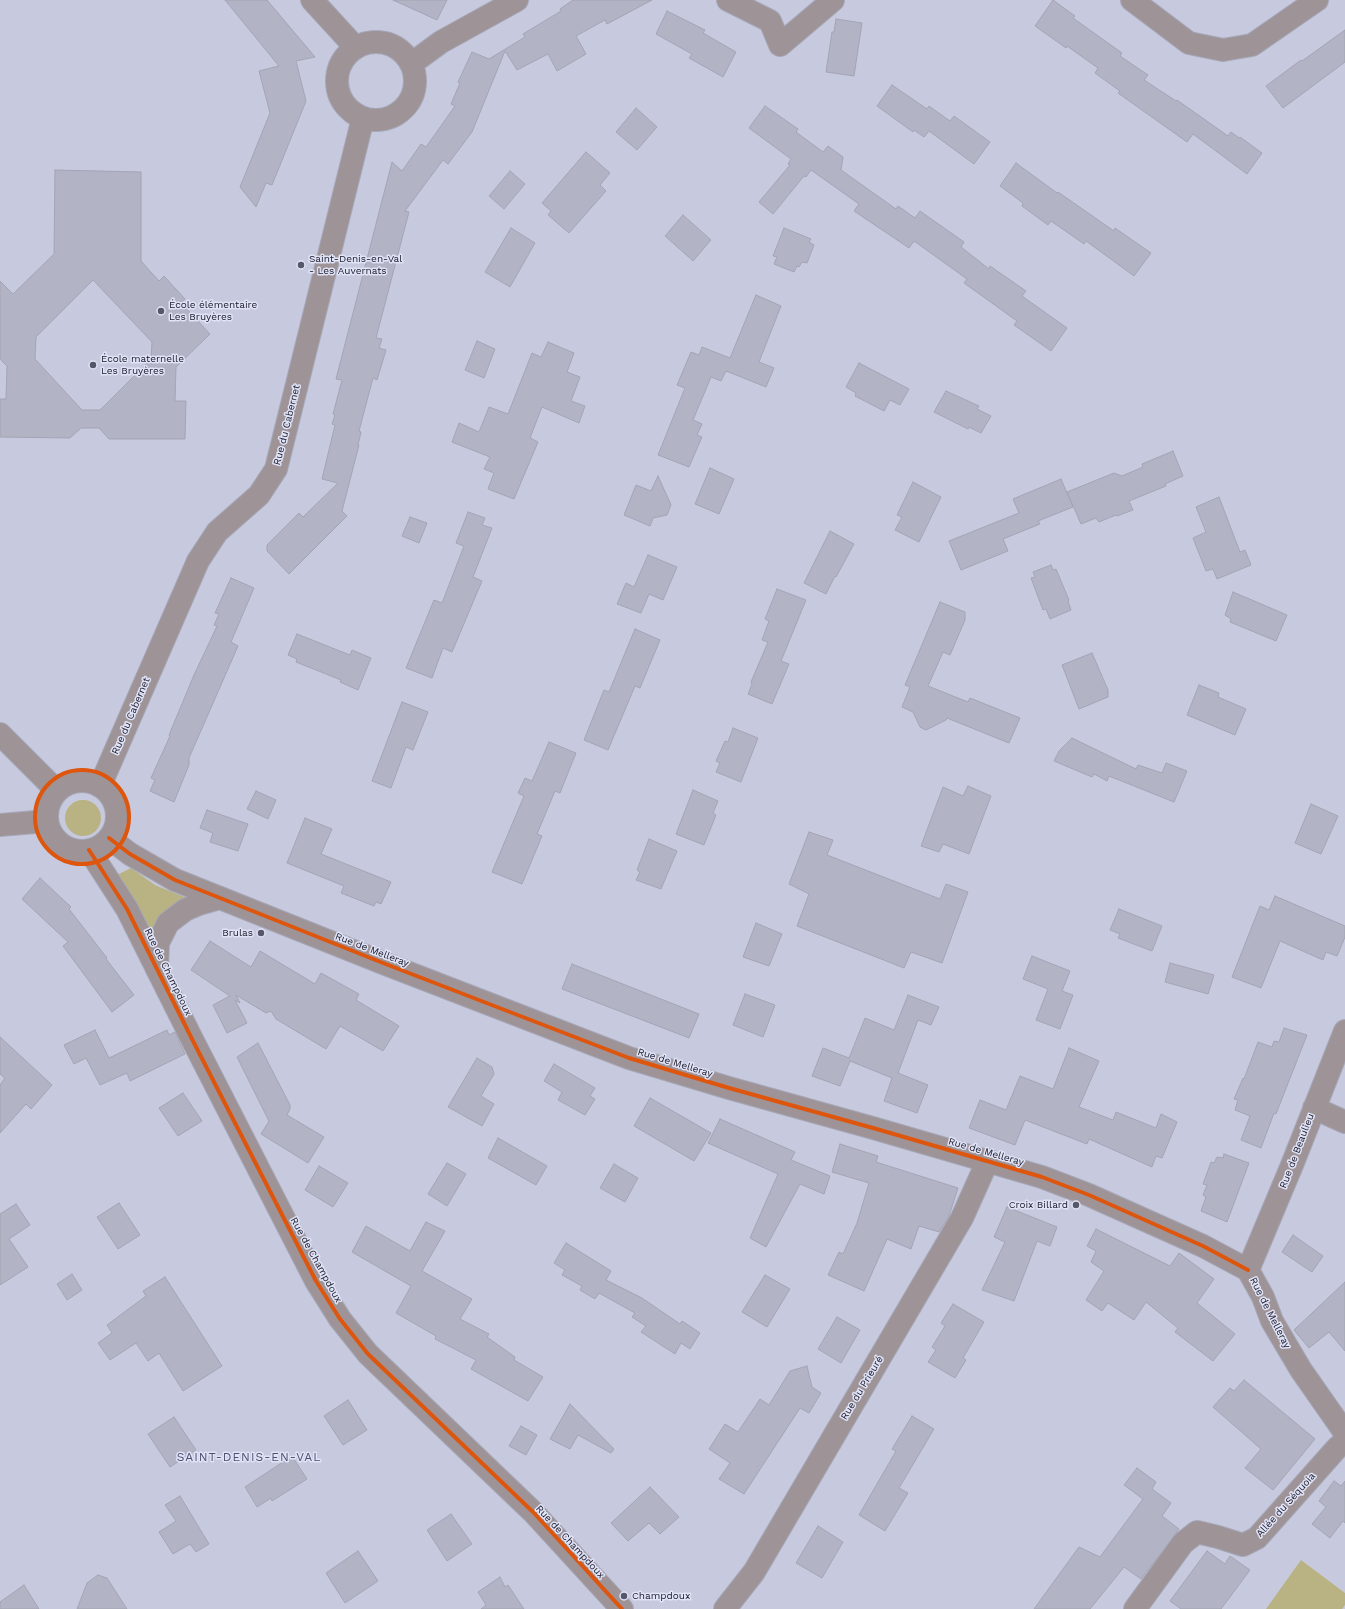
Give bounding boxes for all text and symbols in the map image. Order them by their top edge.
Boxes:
place label: Saint-Denis-en-Val - Les Auvernats [309,253,402,276]
marker: Saint-Denis-en-Val - Les Auvernats [296,260,306,270]
place label: École élémentaire Les Bruyères [169,299,257,322]
marker: École élémentaire Les Bruyères [156,306,166,316]
place label: École maternelle Les Bruyères [101,353,184,376]
marker: École maternelle Les Bruyères [88,360,98,370]
street label: Rue du Cabernet [271,384,303,466]
street label: Rue du Cabernet [109,676,153,756]
street label: Rue de Champdoux [142,926,194,1018]
place label: Brulas [222,927,253,939]
marker: Brulas [256,928,266,938]
street label: Rue de Melleray [333,930,411,970]
street label: Rue de Melleray [636,1046,714,1080]
street label: Rue de Beaulieu [1277,1112,1317,1190]
street label: Rue de Melleray [947,1135,1025,1169]
place label: Croix Billard [1009,1199,1068,1211]
marker: Croix Billard [1071,1200,1081,1210]
street label: Rue de Champdoux [288,1215,344,1305]
street label: Rue de Melleray [1247,1276,1293,1350]
street label: Rue du Prieuré [838,1354,886,1422]
district label: SAINT-DENIS-EN-VAL [177,1450,321,1464]
street label: Allée du Séquoia [1254,1470,1318,1540]
street label: Rue de Champdoux [533,1503,607,1581]
place label: Champdoux [632,1590,690,1602]
marker: Champdoux [619,1591,629,1601]

